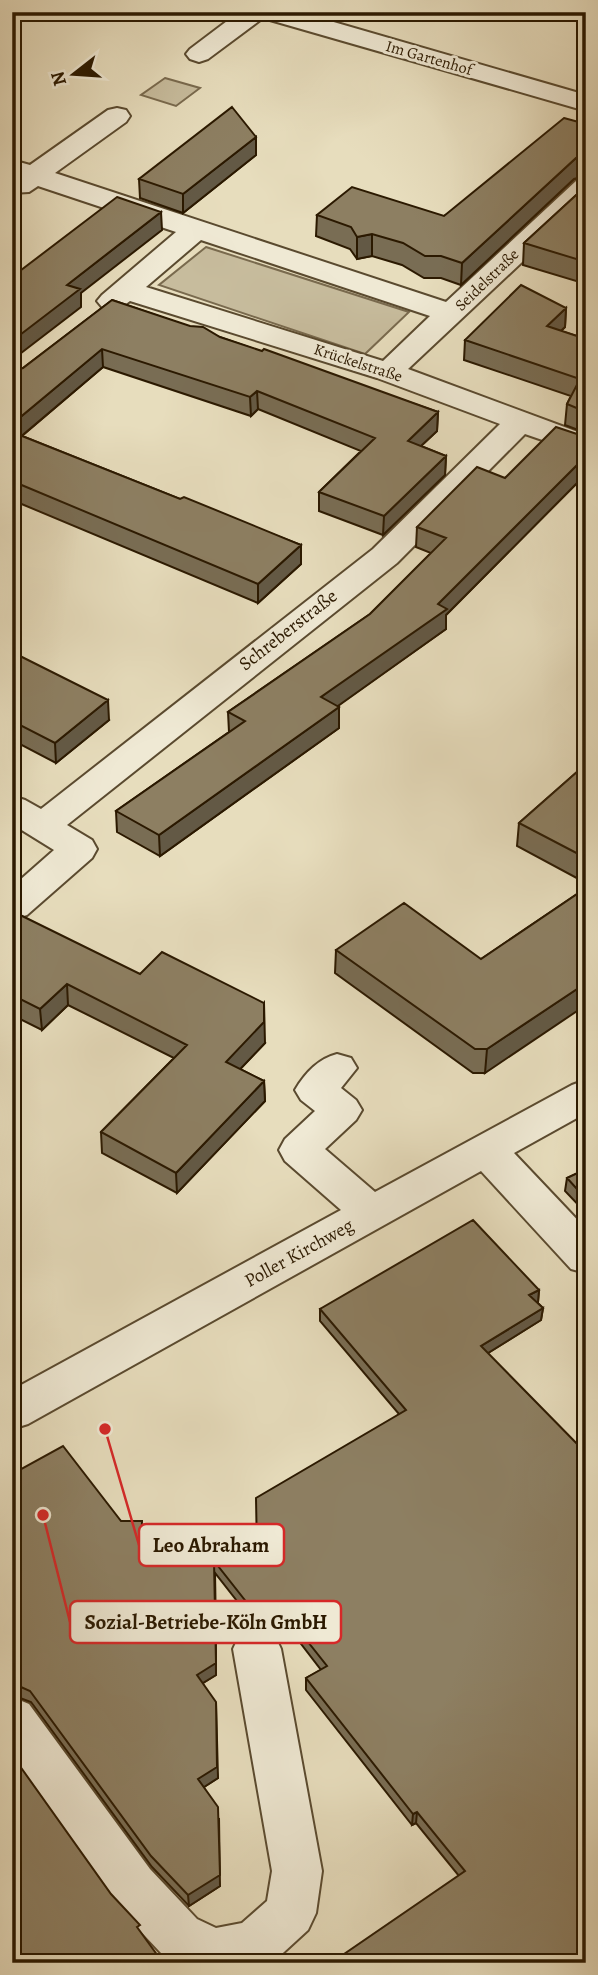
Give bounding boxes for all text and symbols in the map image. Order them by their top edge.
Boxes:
street label: Im Gartenhof [383,35,478,82]
north arrow [38,38,108,108]
text: N [44,68,73,89]
street label: Seidelstraße [450,244,524,316]
street label: Krückelstraße [311,338,405,388]
street label: Schreberstraße [233,583,343,677]
street label: Poller Kirchweg [240,1212,359,1294]
callout: Leo Abraham [139,1524,284,1566]
text: Leo Abraham [153,1531,270,1559]
callout: Sozial-Betriebe-Köln GmbH [70,1601,341,1643]
text: Sozial-Betriebe-Köln GmbH [84,1608,328,1636]

